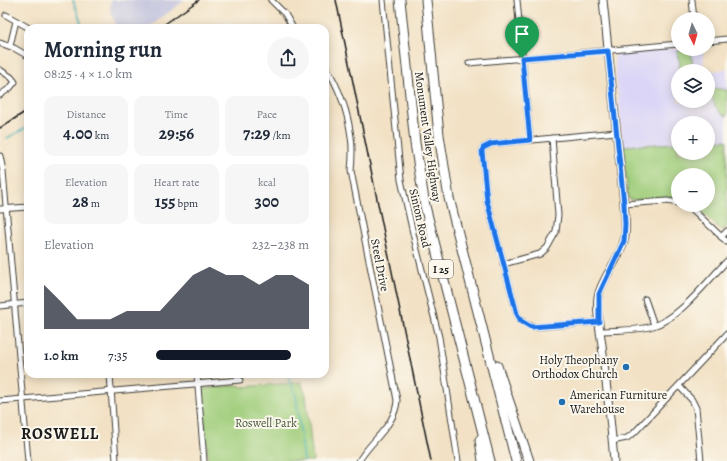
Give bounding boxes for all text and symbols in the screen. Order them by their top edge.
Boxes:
north arrow [671,12,715,56]
map controls [671,12,715,212]
pin [505,17,539,58]
icon: arrive [511,23,533,45]
text: Morning run [44,35,162,65]
button: share [267,37,309,79]
button: layers [671,64,715,108]
text: 08:25 · 4 × 1.0 km [44,65,133,82]
street label: Monument Valley Highway [411,71,445,204]
text: Distance [66,107,106,122]
text: Time [165,107,188,122]
text: Pace [257,107,277,122]
button: + [671,116,715,160]
text: 4.00 [63,122,93,145]
text: 29:56 [159,122,194,145]
text: 7:29 [243,122,270,145]
text: km [93,128,109,143]
text: /km [270,128,291,143]
button: − [671,168,715,212]
text: Elevation [65,175,107,190]
text: Heart rate [154,175,199,190]
text: kcal [258,175,276,190]
street label: Sinton Road [405,187,435,250]
text: 28 [72,190,89,213]
text: 155 [155,190,175,213]
text: 300 [255,190,279,213]
text: m [89,196,100,211]
text: bpm [175,196,198,211]
text: Elevation [44,236,94,253]
text: 232–238 m [252,236,309,253]
street label: Steel Drive [367,237,393,293]
road number: I 25 [429,260,453,278]
text: 1.0 km [44,347,79,364]
text: 7:35 [108,347,128,364]
place label: Holy Theophany Orthodox Church [532,352,619,382]
marker: Holy Theophany Orthodox Church [621,362,631,372]
place label: American Furniture Warehouse [569,387,667,417]
marker: American Furniture Warehouse [557,397,567,407]
park label: Roswell Park [235,415,297,431]
district label: ROSWELL [21,423,99,445]

